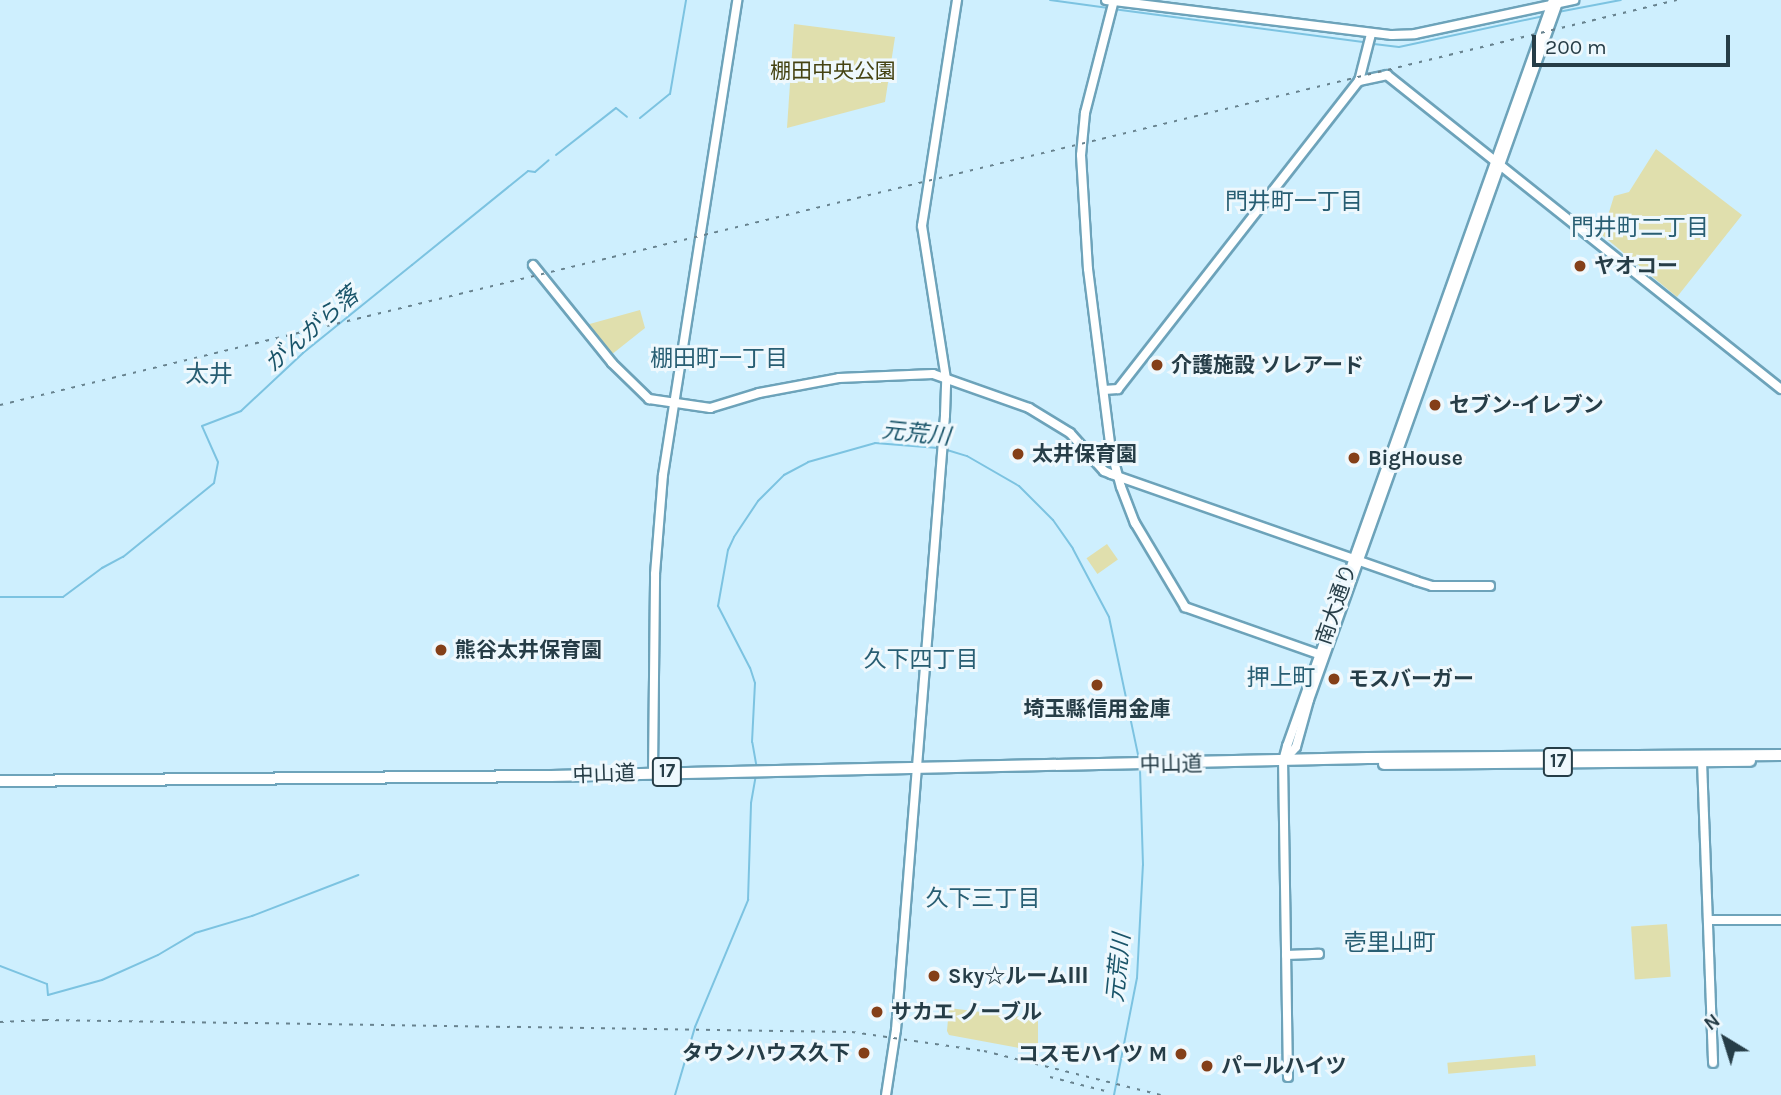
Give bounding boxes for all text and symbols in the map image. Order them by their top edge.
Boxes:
scale bar [1536,21,1734,65]
text: 200 m [1545,35,1607,59]
park label: 棚田中央公園 [770,58,896,84]
district label: 門井町一丁目 [1225,188,1363,216]
district label: 門井町二丁目 [1571,214,1709,242]
place label: ヤオコー [1594,253,1678,279]
marker: ヤオコー [1572,258,1588,274]
water label: がんがら落 [260,282,364,378]
district label: 棚田町一丁目 [650,345,788,373]
place label: 介護施設 ソレアード [1171,352,1364,378]
marker: 介護施設 ソレアード [1149,357,1165,373]
district label: 太井 [185,361,233,389]
place label: セブン-イレブン [1449,392,1604,418]
marker: セブン-イレブン [1427,397,1443,413]
water label: 元荒川 [880,417,952,451]
place label: 太井保育園 [1032,441,1137,467]
place label: BigHouse [1368,445,1463,471]
marker: 太井保育園 [1010,446,1026,462]
marker: BigHouse [1346,450,1362,466]
street label: 南大通り [1310,560,1362,648]
place label: 熊谷太井保育園 [455,637,602,663]
marker: 熊谷太井保育園 [433,642,449,658]
district label: 久下四丁目 [864,646,978,674]
district label: 押上町 [1247,664,1315,692]
place label: モスバーガー [1348,666,1474,692]
marker: モスバーガー [1326,671,1342,687]
marker: 埼玉縣信用金庫 [1089,677,1105,693]
place label: 埼玉縣信用金庫 [1024,696,1170,722]
road number: 17 [1542,747,1574,778]
street label: 中山道 [1139,751,1203,777]
road number: 17 [651,757,683,788]
street label: 中山道 [572,760,636,788]
district label: 久下三丁目 [926,885,1040,913]
district label: 壱里山町 [1344,929,1436,957]
water label: 元荒川 [1102,932,1136,1004]
place label: Sky☆ルームⅢ [948,963,1089,989]
marker: Sky☆ルームⅢ [926,968,942,984]
place label: サカエ ノーブル [891,999,1043,1025]
marker: サカエ ノーブル [869,1004,885,1020]
north arrow [1690,1004,1760,1074]
text: N [1700,1010,1724,1035]
place label: タウンハウス久下 [682,1040,850,1066]
place label: コスモハイツ M [1017,1041,1167,1067]
marker: タウンハウス久下 [856,1045,872,1061]
marker: コスモハイツ M [1173,1046,1189,1062]
place label: パールハイツ [1221,1053,1347,1079]
marker: パールハイツ [1199,1058,1215,1074]

